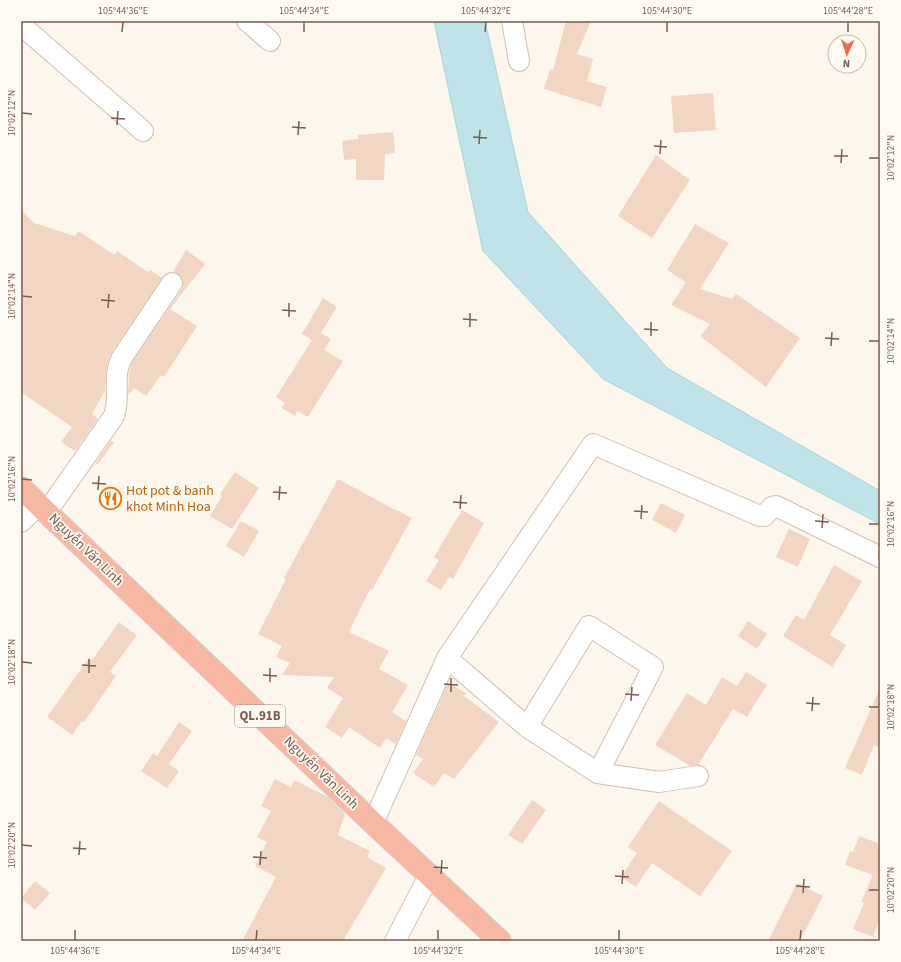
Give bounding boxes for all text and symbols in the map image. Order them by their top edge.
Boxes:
text: 105°44'36"E [98,4,148,18]
text: 105°44'34"E [279,4,329,18]
text: 105°44'32"E [461,4,511,18]
text: 105°44'30"E [642,4,692,18]
text: 105°44'28"E [823,4,873,18]
north arrow [827,34,867,74]
text: N [842,56,851,71]
text: 10°02'12"N [5,90,19,136]
text: 10°02'12"N [884,135,898,181]
text: 10°02'14"N [5,273,19,319]
text: 10°02'14"N [884,318,898,364]
text: 10°02'16"N [5,456,19,502]
place label: Hot pot & banh khot Minh Hoa [126,481,214,517]
restaurant icon: Hot pot & banh khot Minh Hoa [98,486,124,512]
text: 10°02'16"N [884,501,898,547]
street label: Nguyễn Văn Linh [44,509,128,591]
text: 10°02'18"N [5,639,19,685]
text: 10°02'18"N [884,684,898,730]
road number: QL.91B [235,705,285,727]
street label: Nguyễn Văn Linh [279,732,363,814]
text: 10°02'20"N [5,822,19,868]
text: 10°02'20"N [884,867,898,913]
text: 105°44'36"E [50,944,100,958]
text: 105°44'34"E [231,944,281,958]
text: 105°44'32"E [413,944,463,958]
text: 105°44'30"E [594,944,644,958]
text: 105°44'28"E [775,944,825,958]

